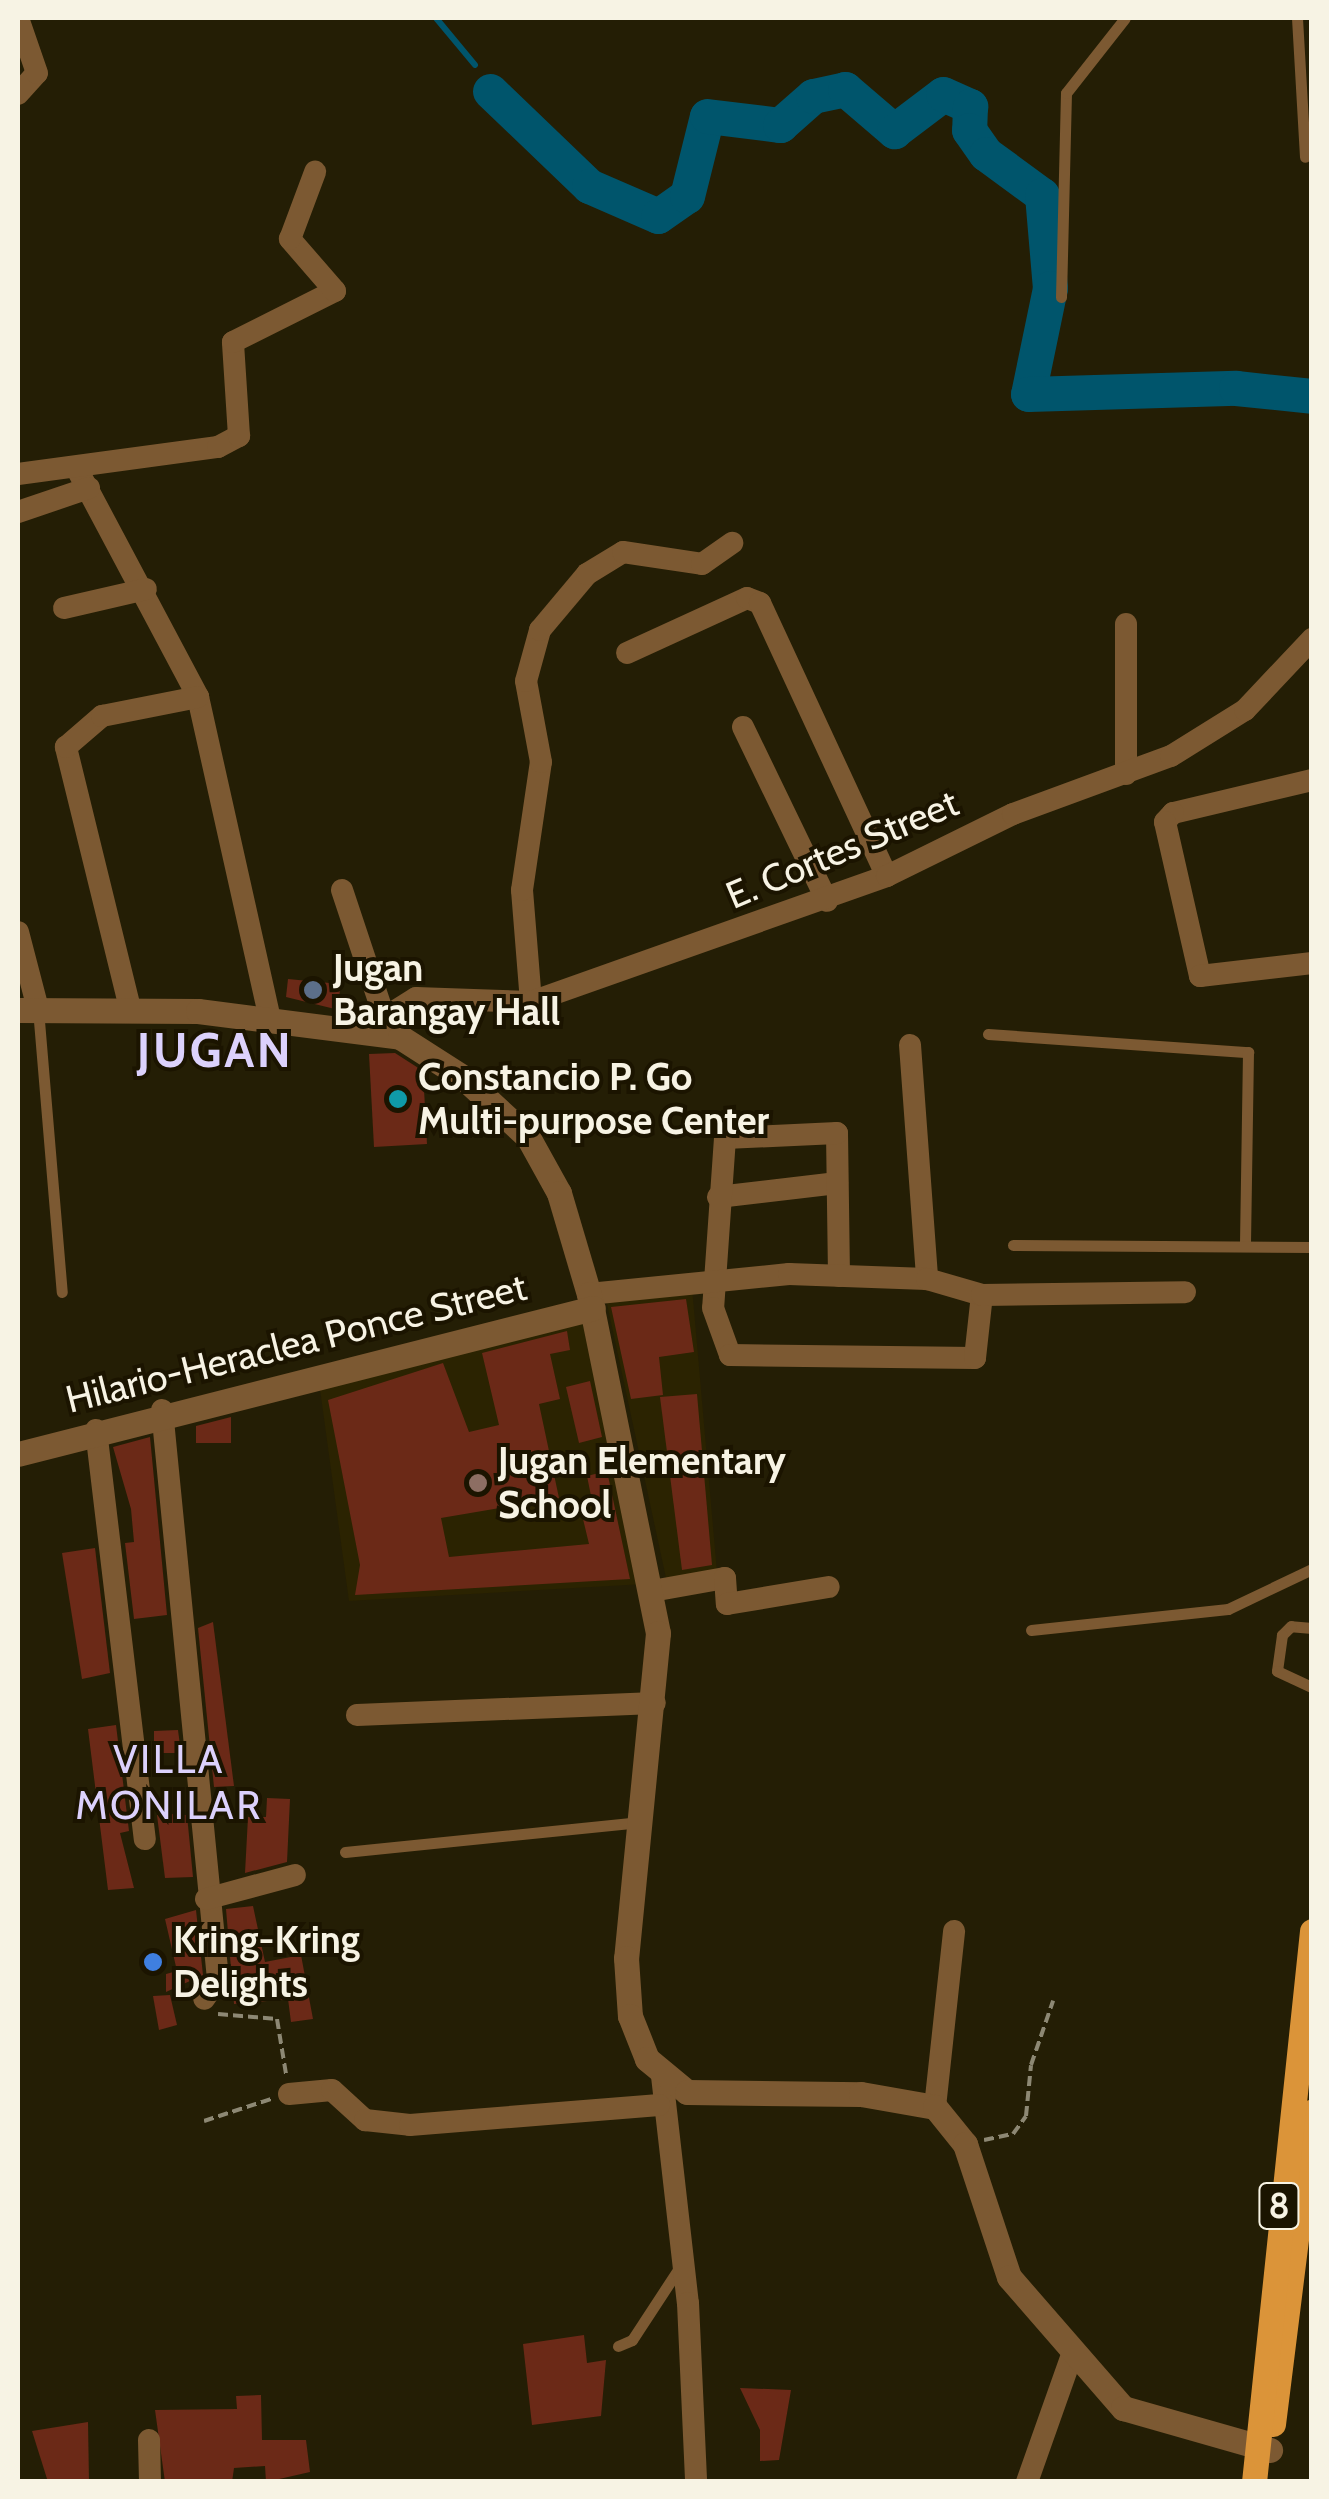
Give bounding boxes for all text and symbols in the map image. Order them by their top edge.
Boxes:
street label: E. Cortes Street [719,780,965,918]
place label: Jugan Barangay Hall [333,945,560,1034]
marker: Jugan Barangay Hall [302,979,324,1001]
district label: JUGAN [137,1022,293,1080]
place label: Constancio P. Go Multi-purpose Center [418,1054,769,1144]
marker: Constancio P. Go Multi-purpose Center [387,1088,409,1110]
street label: Hilario-Heraclea Ponce Street [61,1264,531,1422]
place label: Jugan Elementary School [498,1438,786,1528]
marker: Jugan Elementary School [467,1472,489,1494]
district label: VILLA MONILAR [75,1735,263,1829]
place label: Kring-Kring Delights [173,1917,360,2006]
marker: Kring-Kring Delights [142,1951,164,1973]
road number: 8 [1256,2176,1302,2236]

